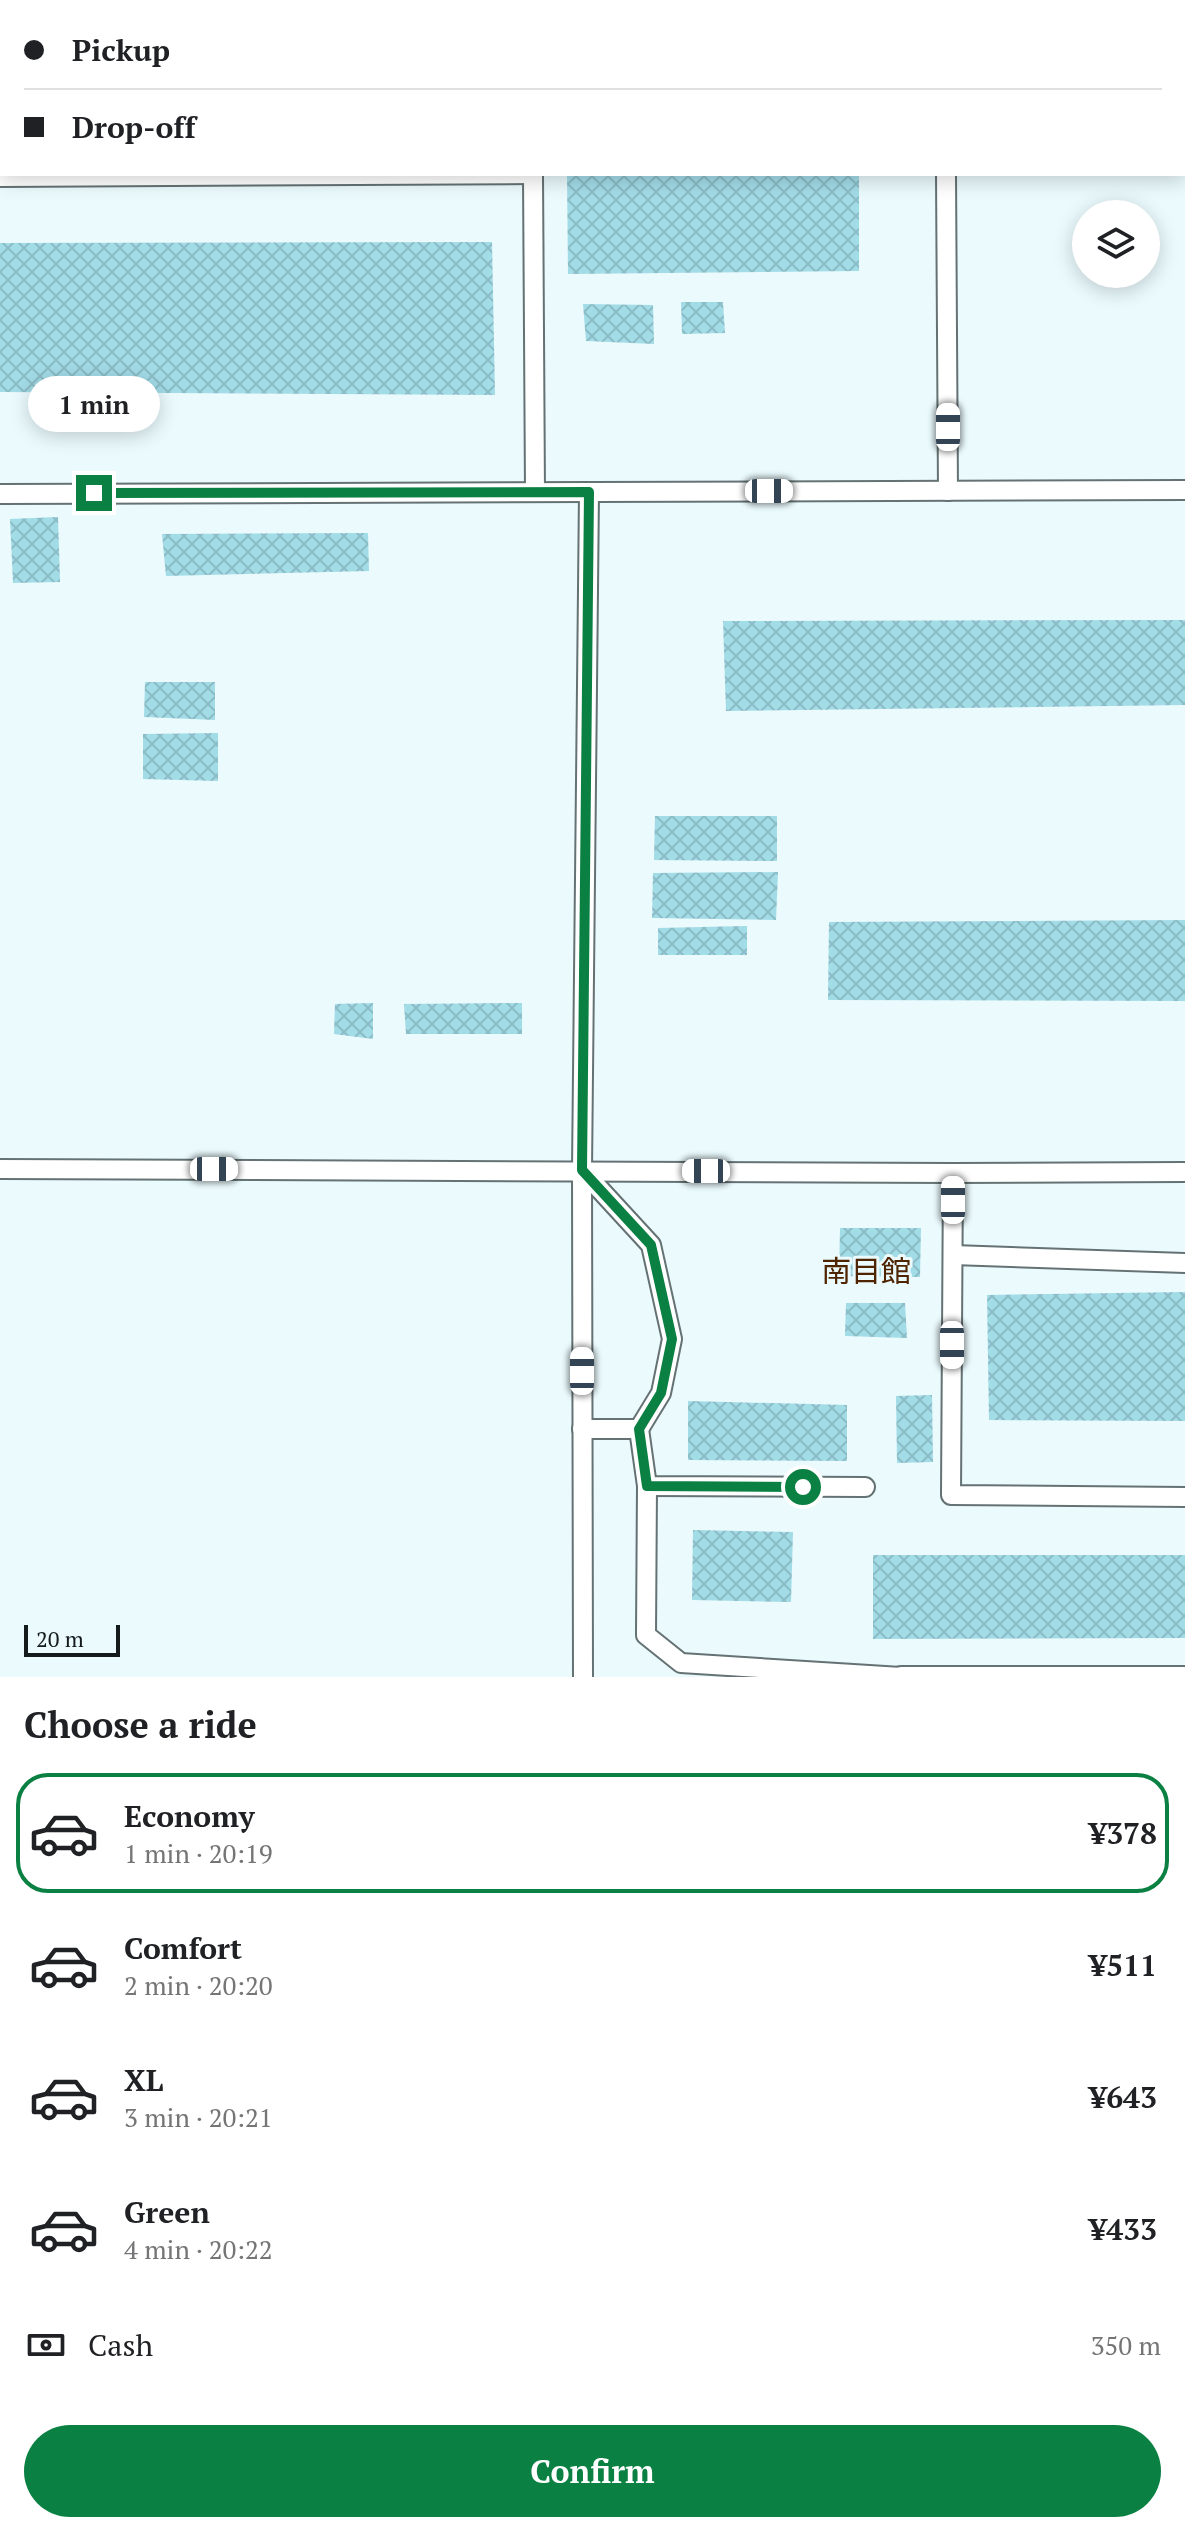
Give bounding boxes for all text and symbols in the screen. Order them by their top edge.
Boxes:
text: Pickup [72,30,170,70]
text: Drop-off [72,107,196,147]
map controls [1072,200,1160,288]
button: layers [1072,200,1160,288]
callout: 1 min [28,377,160,433]
text: 1 min [58,387,130,421]
car [936,403,960,451]
route end [76,475,112,511]
car [745,479,793,503]
car [190,1157,238,1181]
car [682,1159,730,1183]
car [941,1176,965,1224]
district label: 南目館 [821,1251,911,1291]
car [940,1321,964,1369]
car [570,1347,594,1395]
route start [785,1469,821,1505]
scale bar [24,1621,120,1657]
text: 20 m [36,1624,84,1653]
text: Choose a ride [24,1701,257,1748]
text: Economy [124,1796,255,1836]
icon: car [28,1797,100,1869]
text: ¥378 [1089,1813,1157,1853]
text: 1 min · 20:19 [124,1836,273,1870]
text: Comfort [124,1928,242,1968]
icon: car [28,1929,100,2001]
text: ¥511 [1089,1945,1157,1985]
text: 2 min · 20:20 [124,1968,273,2002]
text: XL [124,2060,163,2100]
icon: car [28,2061,100,2133]
text: ¥643 [1089,2077,1157,2117]
text: 3 min · 20:21 [124,2100,273,2134]
text: Green [124,2192,210,2232]
icon: car [28,2193,100,2265]
text: ¥433 [1089,2209,1157,2249]
text: 4 min · 20:22 [124,2232,273,2266]
icon: cash [24,2323,68,2367]
text: Cash [88,2325,153,2365]
text: 350 m [1091,2328,1161,2362]
button: Confirm [24,2425,1161,2517]

